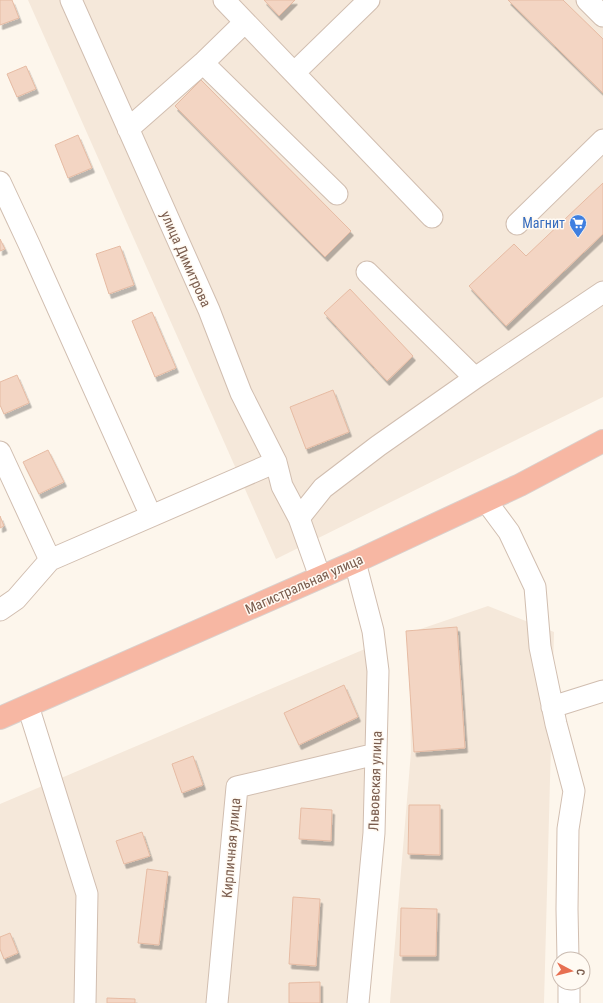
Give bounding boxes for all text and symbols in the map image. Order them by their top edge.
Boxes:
street label: улица Димитрова [158,209,214,309]
supermarket icon: Магнит [568,213,588,238]
place label: Магнит [522,215,565,231]
street label: Магистральная улица [243,551,365,617]
street label: Львовская улица [365,731,385,831]
street label: Кирпичная улица [219,797,243,899]
north arrow [551,951,591,991]
text: С [574,968,587,976]

